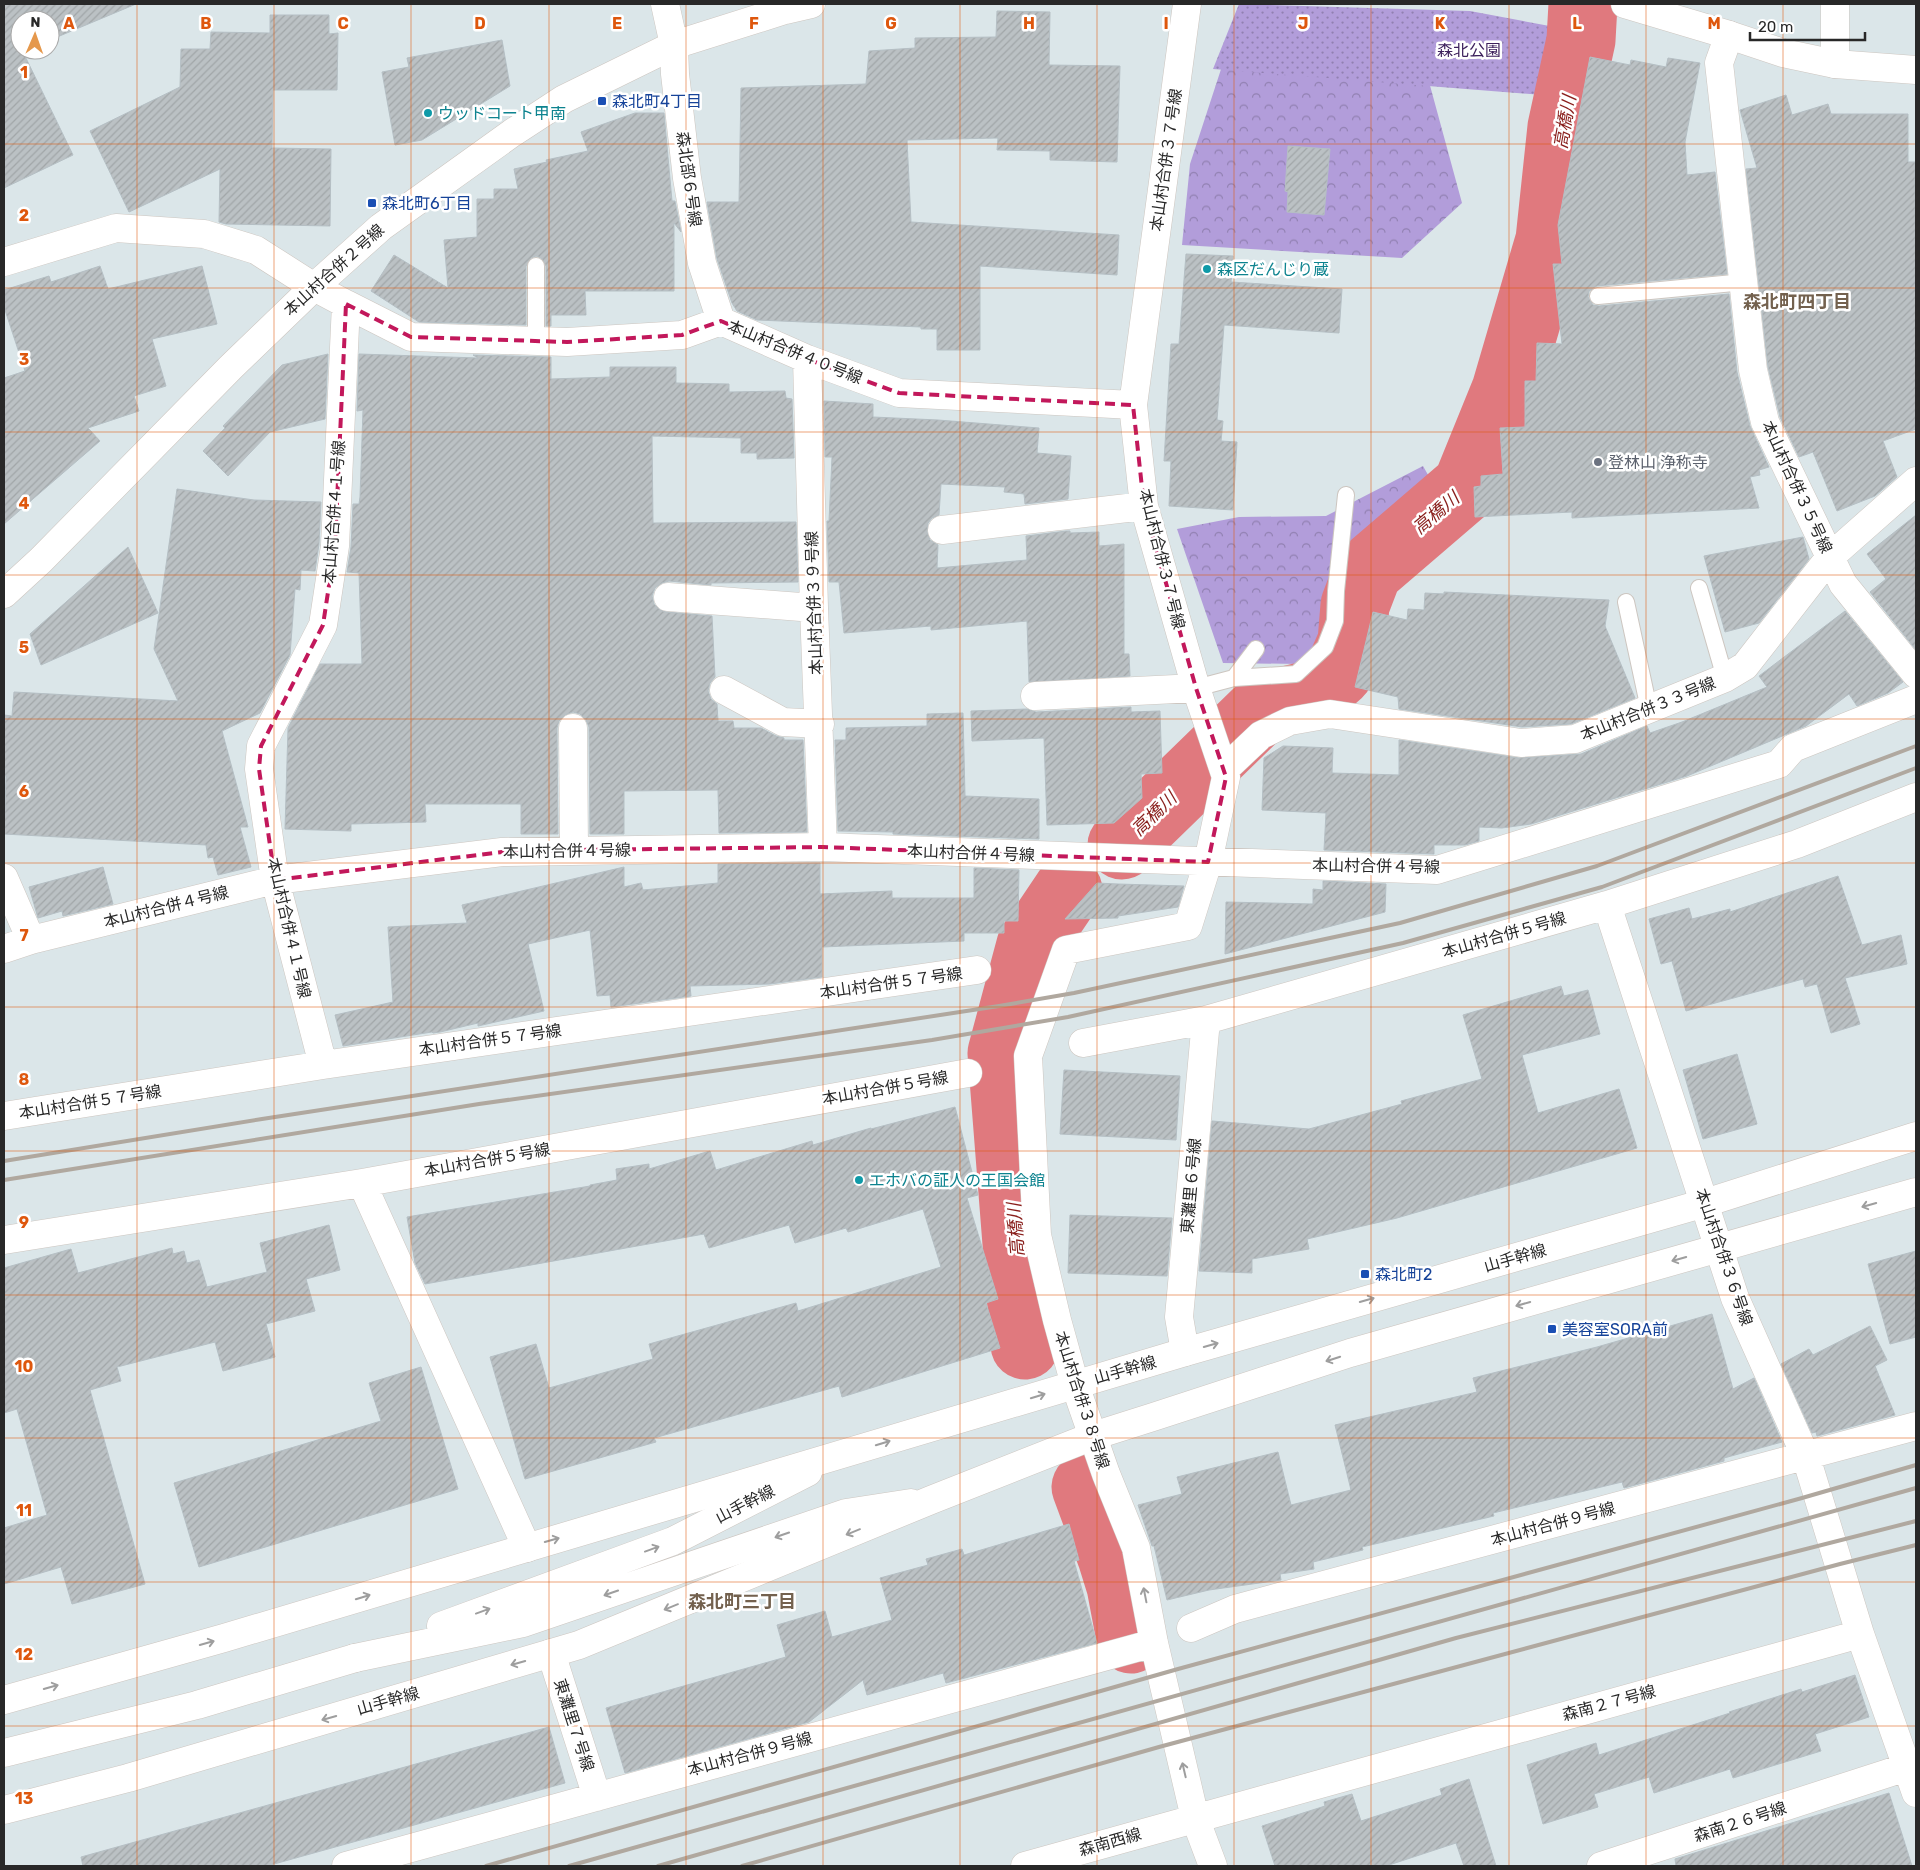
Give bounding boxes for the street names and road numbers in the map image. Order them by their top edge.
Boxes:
street label: 本山村合併３７号線 [1147,87,1185,233]
street label: 森北部６号線 [673,130,705,228]
street label: 本山村合併２号線 [280,220,388,320]
street label: 本山村合併４０号線 [725,316,865,388]
street label: 本山村合併３５号線 [1758,418,1836,556]
street label: 本山村合併４１号線 [320,440,348,584]
street label: 本山村合併３７号線 [1135,487,1189,631]
street label: 本山村合併３９号線 [802,531,826,675]
street label: 本山村合併３３号線 [1578,673,1718,745]
street label: 本山村合併４号線 [503,840,631,862]
street label: 本山村合併４号線 [907,841,1035,865]
street label: 本山村合併４号線 [1312,855,1440,877]
street label: 本山村合併４１号線 [264,856,314,1000]
street label: 本山村合併４号線 [102,882,230,932]
street label: 本山村合併５号線 [1440,908,1568,962]
street label: 本山村合併５７号線 [818,964,964,1002]
street label: 本山村合併５７号線 [417,1021,563,1059]
street label: 本山村合併５号線 [820,1068,950,1108]
street label: 本山村合併５７号線 [17,1081,163,1123]
street label: 東灘里６号線 [1177,1137,1205,1235]
street label: 本山村合併５号線 [422,1140,552,1180]
street label: 本山村合併３６号線 [1692,1186,1756,1328]
street label: 山手幹線 [1482,1240,1548,1276]
street label: 本山村合併３８号線 [1051,1329,1113,1471]
street label: 山手幹線 [1092,1352,1158,1388]
street label: 山手幹線 [712,1481,778,1527]
street label: 本山村合併９号線 [1489,1498,1617,1550]
street label: 東灘里７号線 [550,1676,598,1774]
street label: 森南２７号線 [1560,1681,1658,1725]
street label: 山手幹線 [355,1683,421,1719]
street label: 本山村合併９号線 [686,1728,814,1780]
street label: 森南２６号線 [1691,1798,1789,1846]
street label: 森南西線 [1077,1824,1143,1860]

